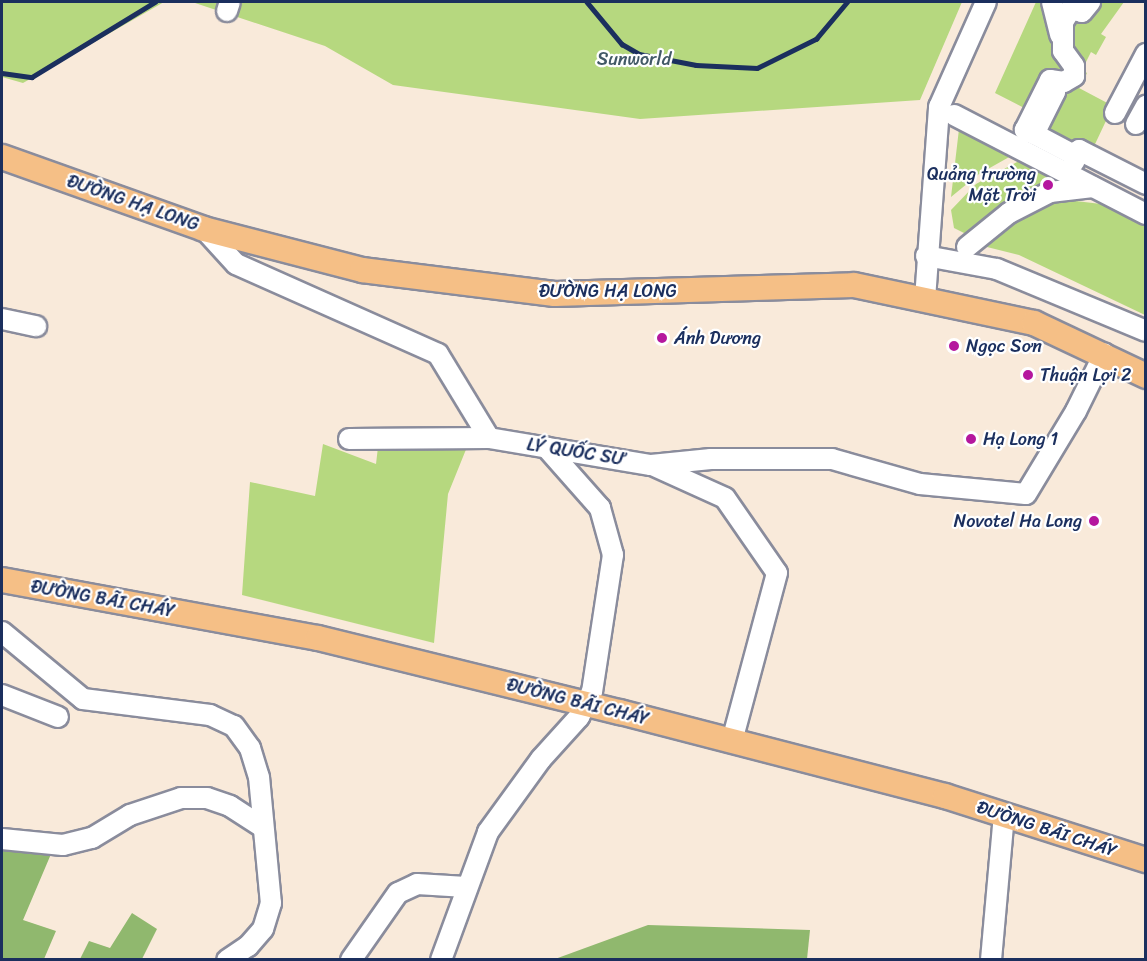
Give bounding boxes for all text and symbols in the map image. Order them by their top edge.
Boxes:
park label: Sunworld [597,48,671,70]
place label: Quảng trường Mặt Trời [926,164,1036,207]
street label: ĐƯỜNG HẠ LONG [64,170,202,236]
marker: Quảng trường Mặt Trời [1041,178,1055,192]
street label: ĐƯỜNG HẠ LONG [539,280,677,302]
place label: Ánh Dương [674,327,761,349]
marker: Ánh Dương [655,331,669,345]
place label: Ngọc Sơn [966,335,1042,357]
marker: Ngọc Sơn [947,339,961,353]
place label: Thuận Lợi 2 [1040,364,1131,386]
marker: Thuận Lợi 2 [1021,368,1035,382]
place label: Hạ Long 1 [983,428,1058,450]
marker: Hạ Long 1 [964,432,978,446]
street label: LÝ QUỐC SƯ [525,434,627,470]
place label: Novotel Ha Long [954,510,1082,532]
marker: Novotel Ha Long [1087,514,1101,528]
street label: ĐƯỜNG BÃI CHÁY [29,576,177,622]
street label: ĐƯỜNG BÃI CHÁY [505,674,651,730]
street label: ĐƯỜNG BÃI CHÁY [974,796,1120,862]

